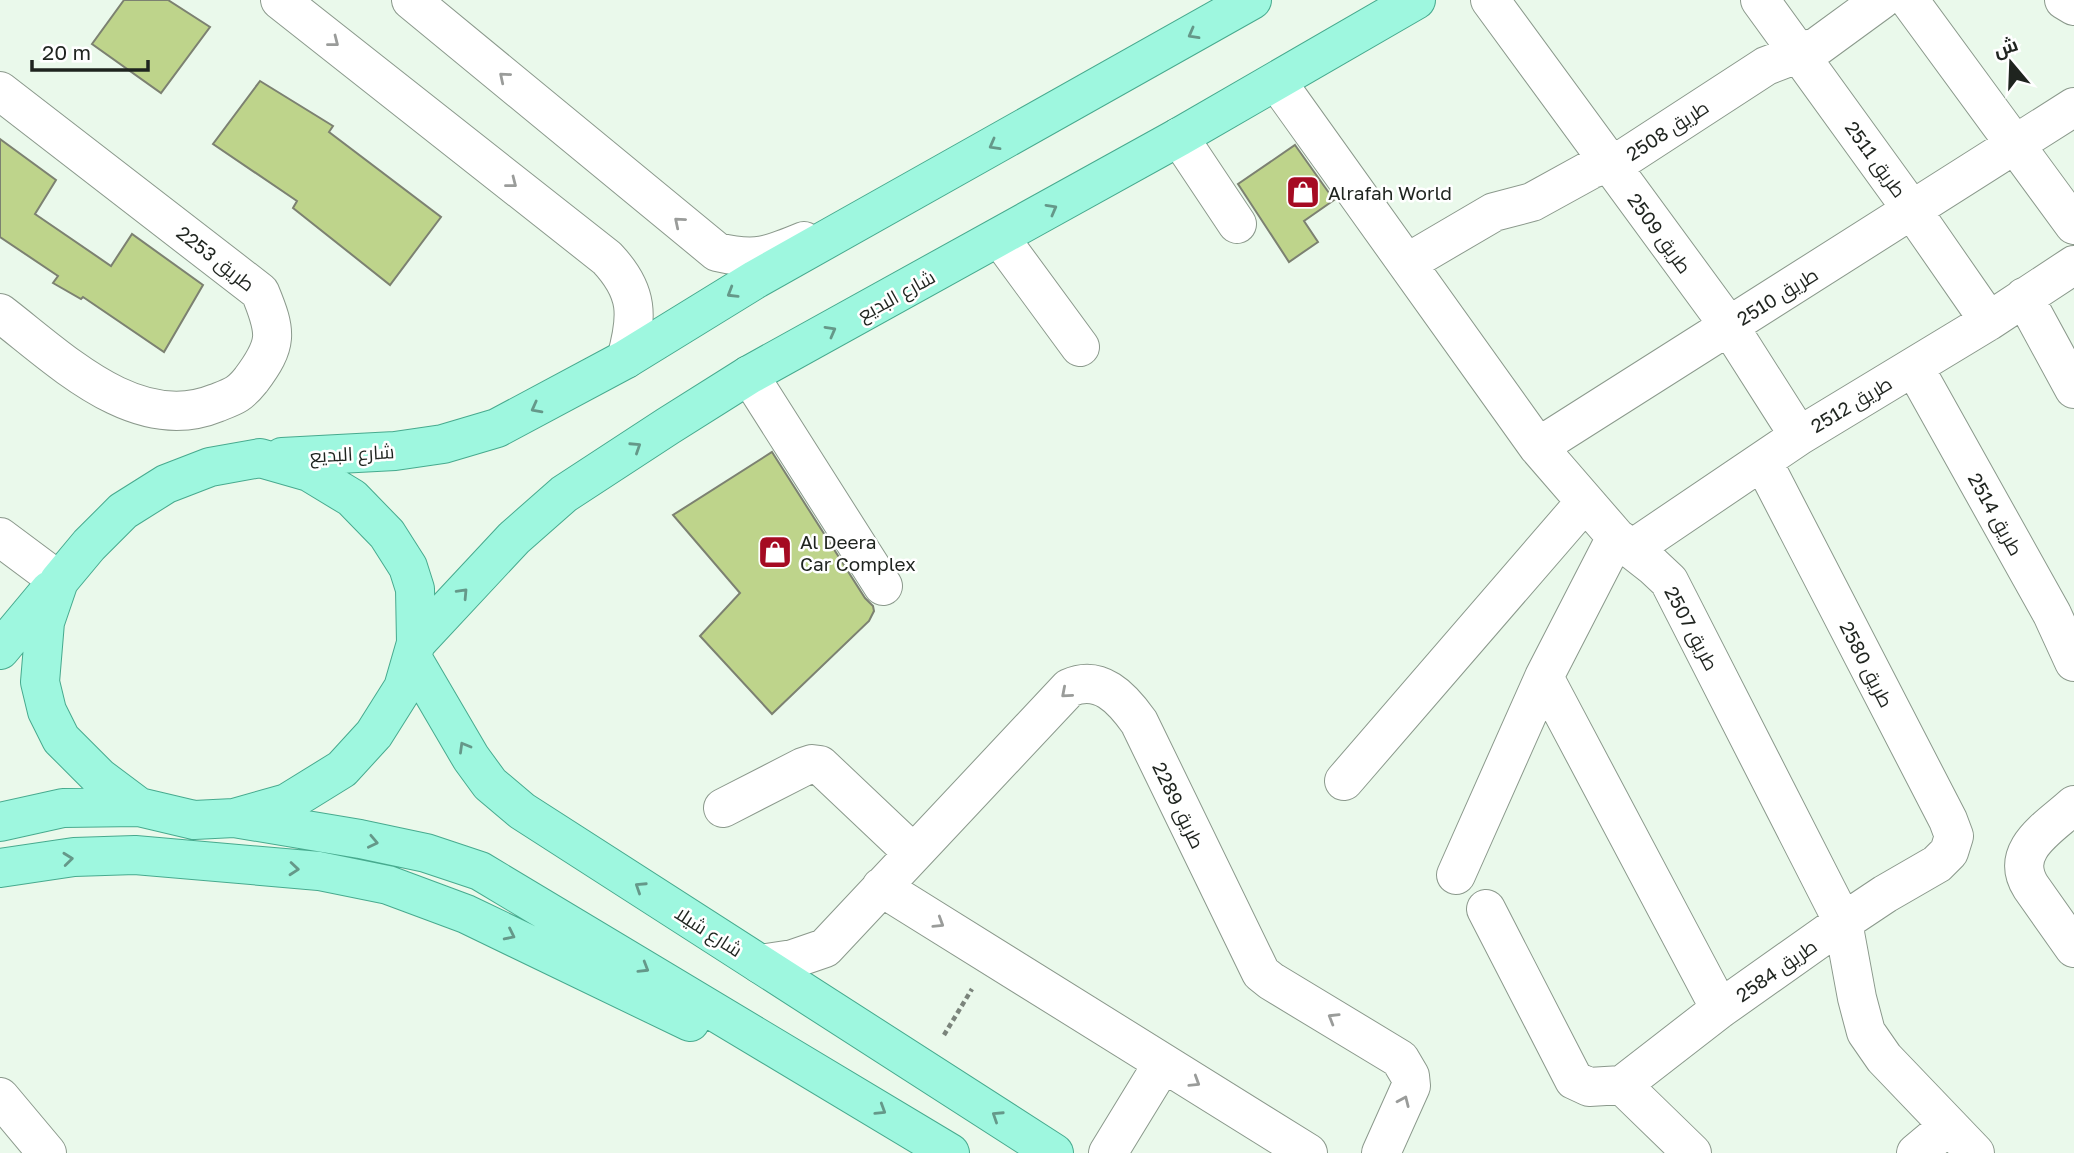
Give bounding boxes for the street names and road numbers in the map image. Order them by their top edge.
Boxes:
street label: طريق 2508 [1621,95,1714,167]
street label: طريق 2511 [1839,116,1911,203]
street label: طريق 2509 [1622,188,1697,279]
street label: طريق 2253 [171,221,259,297]
street label: طريق 2510 [1732,262,1823,332]
street label: شارع البديع [853,264,940,328]
street label: طريق 2512 [1806,371,1897,439]
street label: شارع البديع [309,439,395,470]
street label: طريق 2514 [1962,469,2028,560]
street label: طريق 2507 [1658,582,1724,675]
street label: طريق 2580 [1834,617,1898,712]
street label: طريق 2289 [1146,758,1210,853]
street label: شارع شيلا [669,901,747,964]
street label: طريق 2584 [1731,934,1822,1008]

